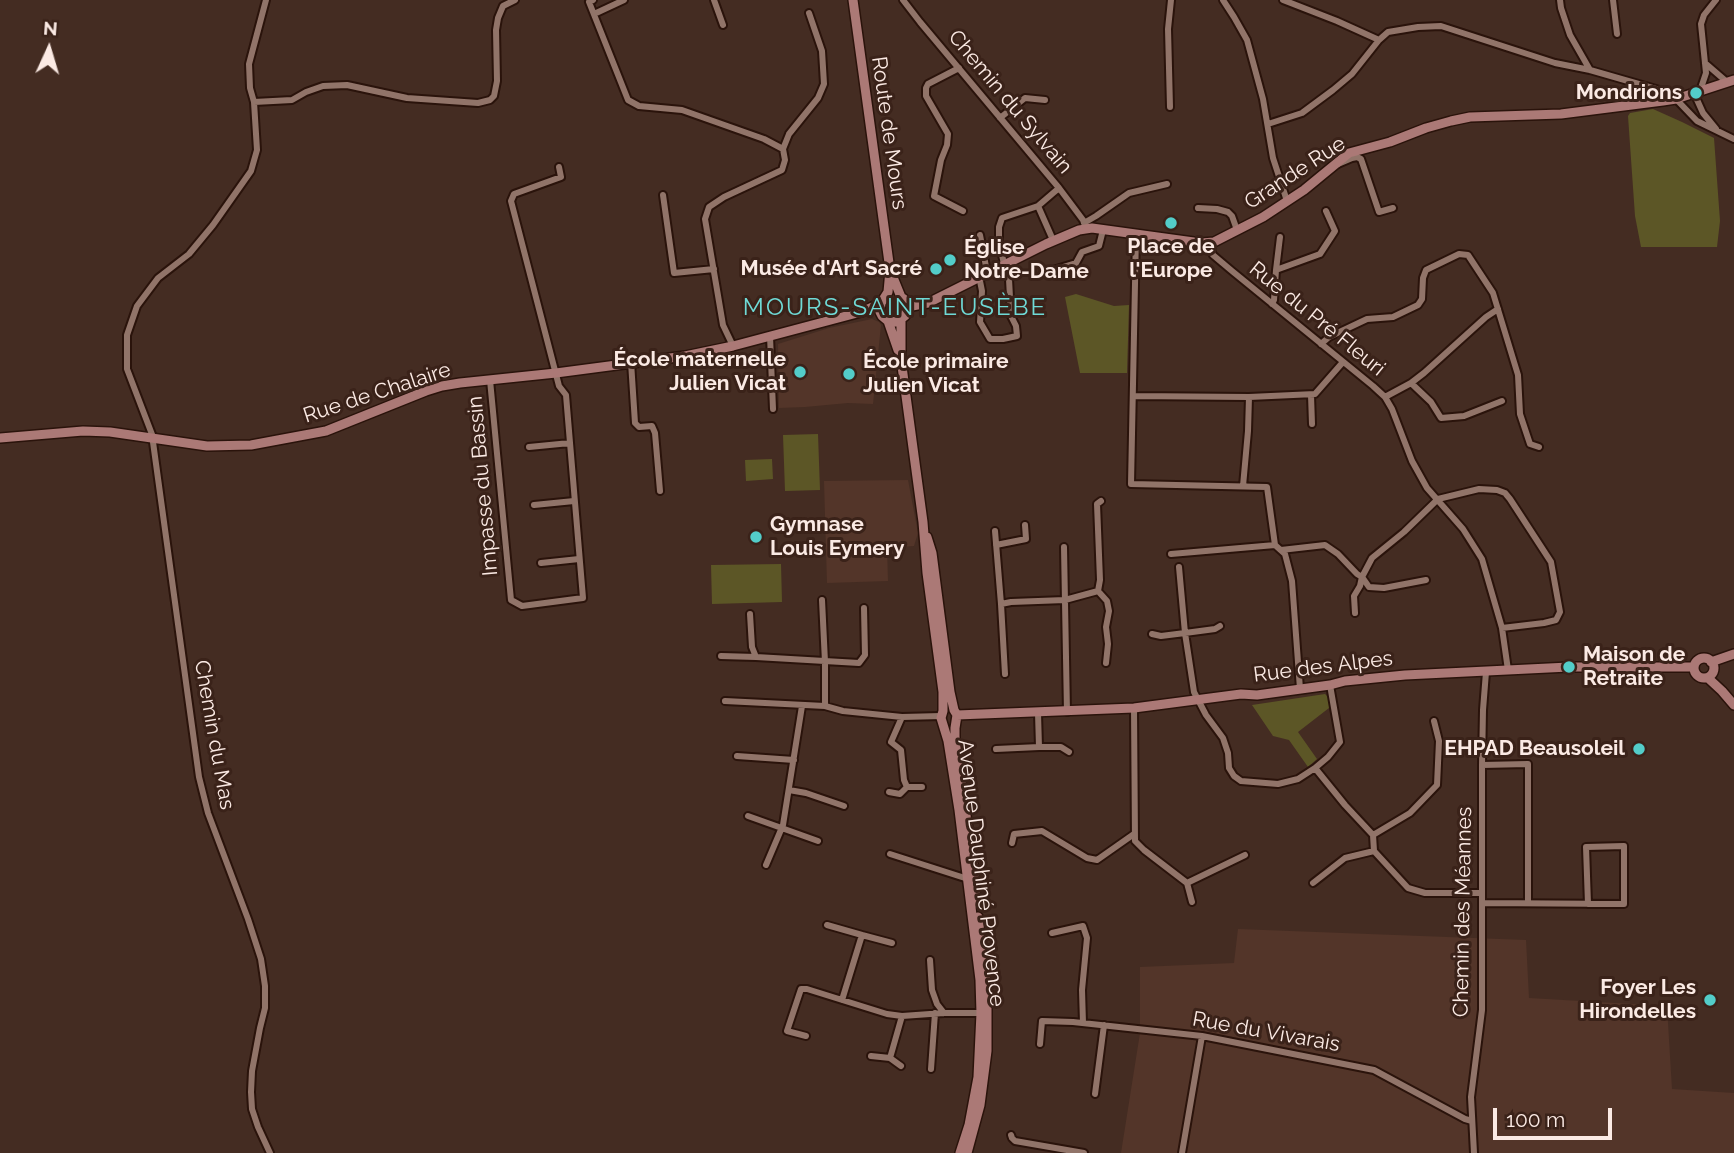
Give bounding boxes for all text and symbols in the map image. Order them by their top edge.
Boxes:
north arrow [14,14,84,84]
text: N [42,17,58,40]
street label: Chemin du Sylvain [943,25,1077,179]
street label: Route de Mours [866,55,912,211]
place label: Mondrions [1576,80,1682,106]
marker: Mondrions [1688,85,1704,101]
street label: Grande Rue [1240,131,1350,215]
marker: Place de l'Europe [1163,215,1179,231]
place label: Place de l'Europe [1127,234,1215,284]
place label: Église Notre-Dame [964,235,1089,285]
marker: Église Notre-Dame [942,252,958,268]
place label: Musée d'Art Sacré [740,256,922,282]
street label: Rue du Pré Fleuri [1244,257,1390,381]
marker: Musée d'Art Sacré [928,261,944,277]
district label: MOURS-SAINT-EUSÈBE [745,294,1045,322]
place label: École maternelle Julien Vicat [614,347,786,397]
place label: École primaire Julien Vicat [863,349,1008,399]
street label: Rue de Chalaire [300,357,454,429]
marker: École maternelle Julien Vicat [792,364,808,380]
marker: École primaire Julien Vicat [841,366,857,382]
street label: Impasse du Bassin [463,395,503,577]
place label: Gymnase Louis Eymery [770,512,904,562]
marker: Gymnase Louis Eymery [748,529,764,545]
place label: Maison de Retraite [1583,642,1685,692]
street label: Rue des Alpes [1252,646,1394,688]
street label: Chemin du Mas [188,658,240,812]
marker: Maison de Retraite [1561,659,1577,675]
place label: EHPAD Beausoleil [1444,736,1625,762]
street label: Avenue Dauphiné Provence [952,738,1010,1008]
marker: EHPAD Beausoleil [1631,741,1647,757]
street label: Chemin des Méannes [1449,807,1477,1017]
place label: Foyer Les Hirondelles [1579,975,1696,1025]
marker: Foyer Les Hirondelles [1702,992,1718,1008]
street label: Rue du Vivarais [1190,1007,1342,1057]
scale bar [1496,1094,1615,1138]
text: 100 m [1506,1107,1565,1132]

